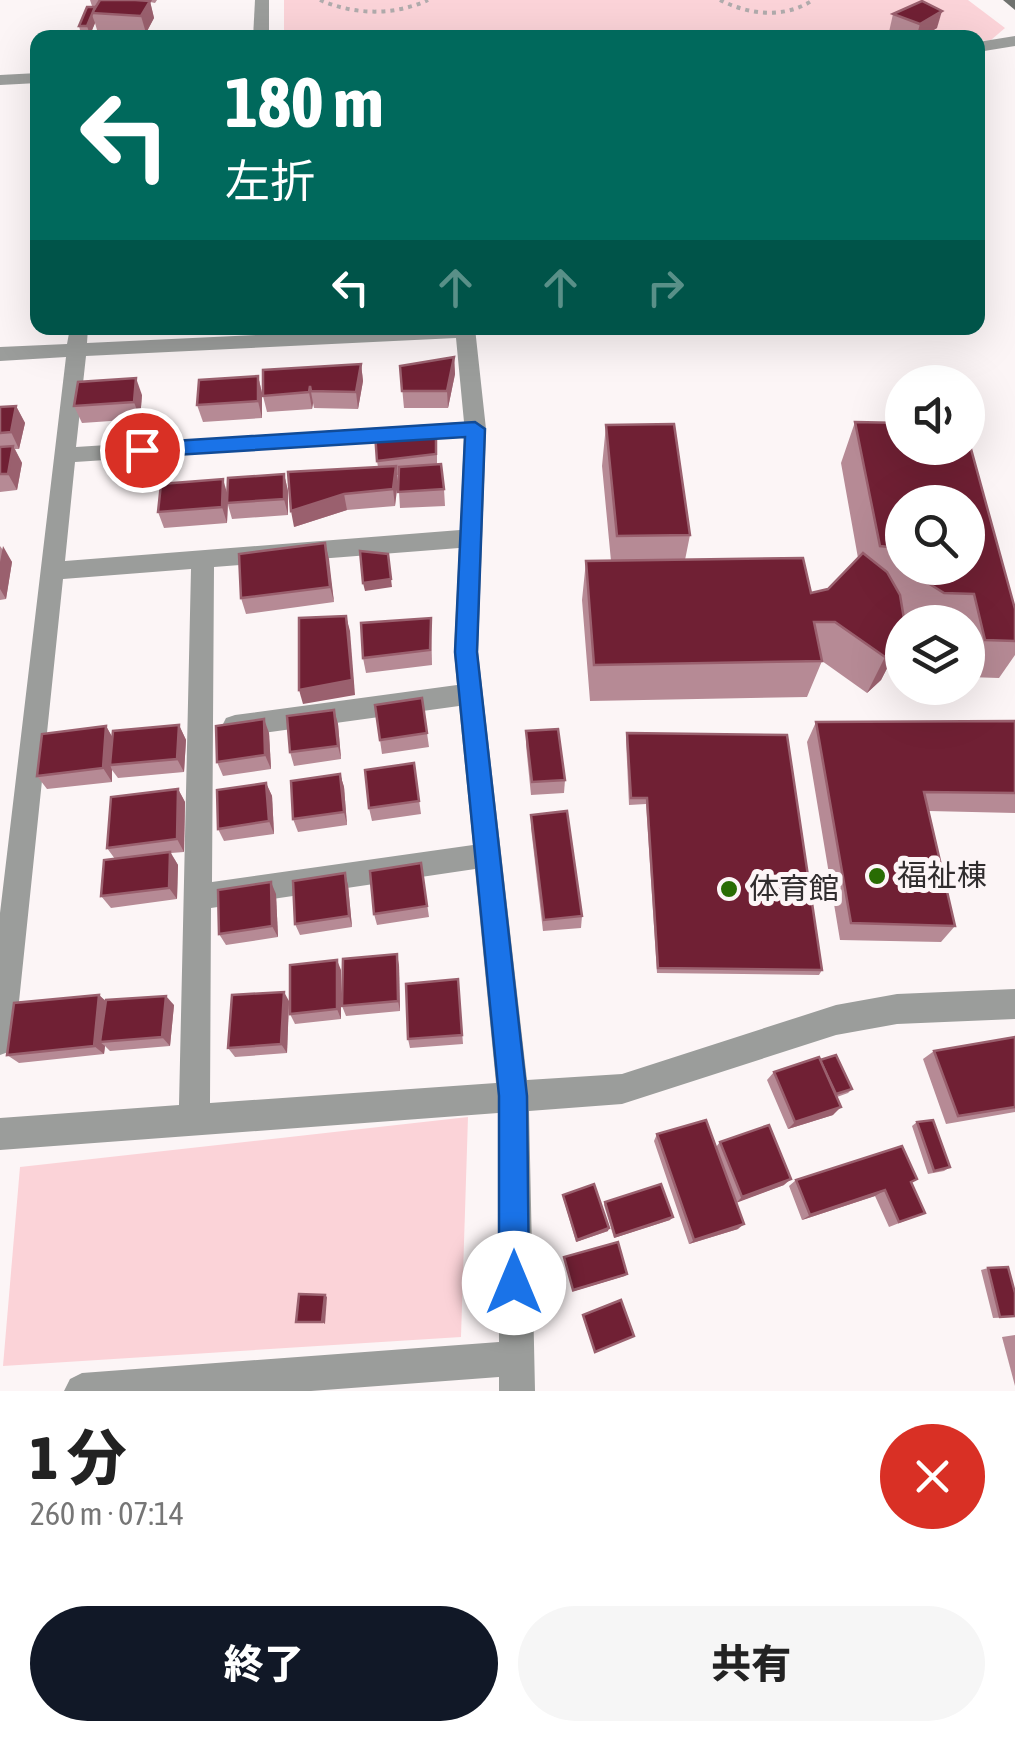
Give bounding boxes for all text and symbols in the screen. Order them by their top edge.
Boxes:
text: 180 m [225,62,384,142]
icon: left [60,70,190,200]
text: 左折 [225,155,315,207]
icon: left [323,260,378,315]
icon: ahead [428,260,483,315]
icon: ahead [533,260,588,315]
icon: right [638,260,693,315]
map controls [885,365,985,705]
button: sound [885,365,985,465]
pin [100,408,185,493]
icon: arrive [115,423,170,478]
button: search [885,485,985,585]
button: layers [885,605,985,705]
place label: 福祉棟 [897,858,987,892]
marker: 福祉棟 [866,865,888,887]
place label: 体育館 [749,871,839,905]
marker: 体育館 [718,878,740,900]
position arrow [462,1231,566,1335]
text: 1 分 [30,1423,126,1492]
button: close [880,1424,985,1529]
text: 260 m · 07:14 [30,1495,184,1532]
button: 終了 [30,1606,498,1721]
button: 共有 [518,1606,985,1721]

